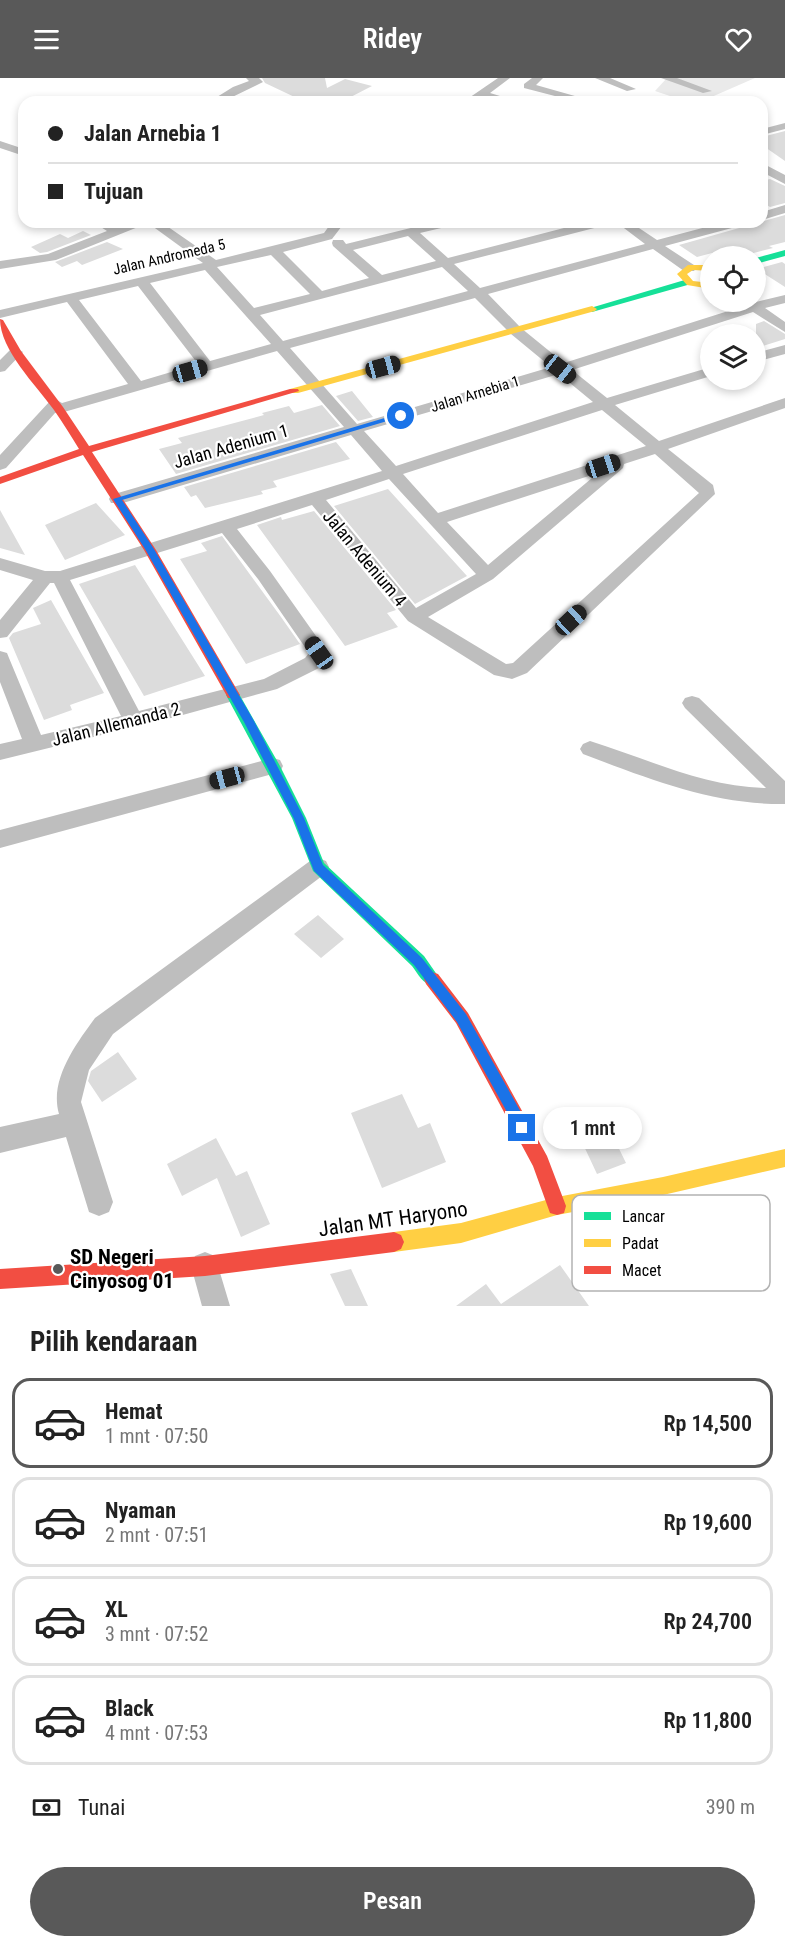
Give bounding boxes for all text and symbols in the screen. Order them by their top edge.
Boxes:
icon: menu [30,23,63,56]
text: Ridey [363,23,422,55]
icon: heart [722,23,755,56]
text: Jalan Arnebia 1 [84,121,222,146]
text: Tujuan [84,179,143,204]
street label: Jalan Andromeda 5 [111,235,227,279]
map controls [700,246,766,390]
button: locate [700,246,766,312]
button: layers [700,324,766,390]
car [540,351,580,387]
car [363,354,403,380]
car [170,357,210,385]
street label: Jalan Arnebia 1 [428,372,522,416]
route start [387,402,414,429]
street label: Jalan Adenium 1 [171,420,291,472]
car [583,452,623,480]
street label: Jalan Adenium 4 [319,506,411,610]
car [552,601,590,639]
car [301,633,337,673]
street label: Jalan Allemanda 2 [50,698,182,750]
car [207,765,247,791]
callout: 1 mnt [543,1107,642,1149]
route end [508,1114,535,1141]
text: 1 mnt [570,1116,615,1140]
legend [572,1195,770,1291]
street label: Jalan MT Haryono [317,1197,469,1241]
text: Lancar [622,1207,665,1226]
text: Padat [622,1234,659,1253]
place label: SD Negeri Cinyosog 01 [70,1245,174,1293]
text: Macet [622,1261,662,1280]
marker: SD Negeri Cinyosog 01 [51,1262,65,1276]
text: Pilih kendaraan [30,1326,198,1358]
icon: car [33,1396,87,1450]
text: Hemat [105,1399,162,1424]
text: Rp 14,500 [664,1411,752,1436]
text: 1 mnt · 07:50 [105,1424,208,1448]
icon: car [33,1495,87,1549]
text: Nyaman [105,1498,176,1523]
text: Rp 19,600 [664,1510,752,1535]
text: 2 mnt · 07:51 [105,1523,208,1547]
icon: car [33,1594,87,1648]
text: XL [105,1597,128,1622]
text: Rp 24,700 [664,1609,752,1634]
text: 3 mnt · 07:52 [105,1622,208,1646]
icon: car [33,1693,87,1747]
text: Black [105,1696,154,1721]
text: Rp 11,800 [664,1708,752,1733]
text: 4 mnt · 07:53 [105,1721,208,1745]
icon: cash [30,1791,63,1824]
text: Tunai [78,1795,125,1820]
text: 390 m [706,1795,755,1819]
button: Pesan [30,1867,755,1936]

